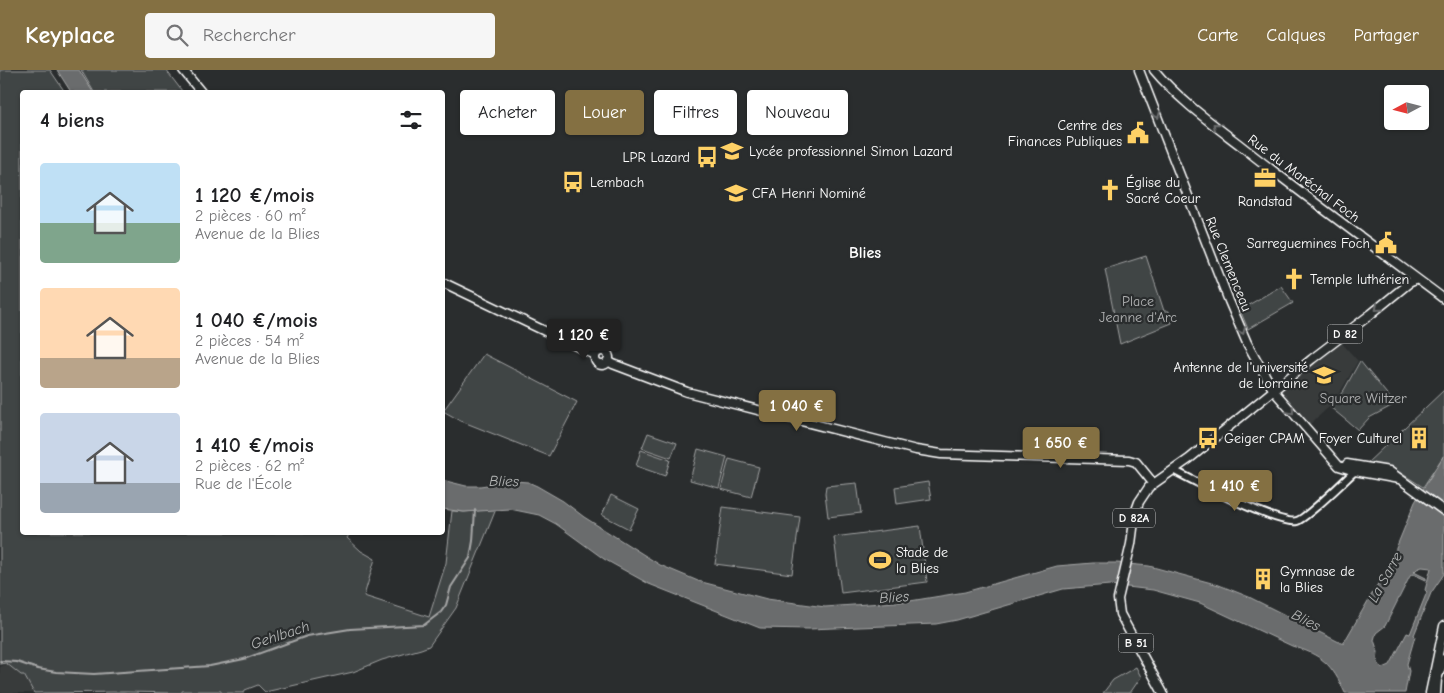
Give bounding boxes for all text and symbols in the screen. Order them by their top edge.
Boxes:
search box [145,13,495,58]
text: Keyplace [25,21,115,49]
icon: search [163,21,191,49]
text: Rechercher [203,24,296,46]
text: Carte [1197,25,1238,46]
text: Calques [1266,25,1326,46]
text: Partager [1354,25,1419,46]
north arrow [1384,85,1429,130]
map controls [1384,85,1429,130]
chip: Acheter [460,90,555,135]
chip: Louer [565,90,644,135]
chip: Filtres [654,90,737,135]
chip: Nouveau [747,90,848,135]
icon: filters [397,106,425,134]
text: 4 biens [40,108,104,132]
one-way arrow [1150,110,1161,119]
place label: Centre des Finances Publiques [1008,117,1122,150]
public building icon: Centre des Finances Publiques [1125,120,1151,146]
one-way arrow [1213,124,1222,132]
street label: Rue du Maréchal Foch [1244,131,1363,226]
school or university icon: Lycée professionnel Simon Lazard [719,138,745,164]
place label: Lycée professionnel Simon Lazard [749,143,953,160]
bus stop icon: LPR Lazard [694,144,720,170]
place label: LPR Lazard [623,149,690,166]
office icon: Randstad [1252,165,1278,191]
bus stop icon: Lembach [560,169,586,195]
place label: Lembach [590,174,644,191]
place label: Église du Sacré Coeur [1126,174,1201,207]
church icon: Église du Sacré Coeur [1097,177,1123,203]
school or university icon: CFA Henri Nominé [723,180,749,206]
icon: home [80,183,140,243]
text: 1 120 €/mois [195,183,314,207]
place label: CFA Henri Nominé [752,185,866,202]
place label: Randstad [1238,193,1292,210]
text: 2 pièces · 60 m² [195,207,306,225]
street label: Rue Clemenceau [1202,214,1255,314]
text: Avenue de la Blies [195,225,320,243]
public building icon: Sarreguemines Foch [1373,230,1399,256]
place label: Sarreguemines Foch [1247,235,1370,252]
district label: Blies [849,244,881,262]
church icon: Temple luthérien [1281,266,1307,292]
place label: Temple luthérien [1310,271,1409,288]
park label: Place Jeanne d'Arc [1099,293,1177,326]
one-way arrow [1375,302,1384,311]
icon: home [80,308,140,368]
text: 1 040 €/mois [195,308,317,332]
pin: 1 120 € [538,318,630,361]
road number: D 82 [1328,324,1362,344]
text: 1 120 € [558,326,610,344]
one-way arrow [1236,326,1247,335]
text: 2 pièces · 54 m² [195,332,304,350]
text: Avenue de la Blies [195,350,320,368]
place label: Antenne de l'université de Lorraine [1174,359,1308,392]
school or university icon: Antenne de l'université de Lorraine [1311,362,1337,388]
pin: 1 040 € [751,390,843,432]
park label: Square Wiltzer [1319,390,1407,407]
text: 1 040 € [770,397,824,415]
one-way arrow [1285,405,1294,414]
bus stop icon: Geiger CPAM [1195,425,1221,451]
building icon: Foyer Culturel [1406,425,1432,451]
pin: 1 650 € [1015,426,1107,469]
place label: Geiger CPAM [1224,430,1305,447]
place label: Foyer Culturel [1319,430,1402,447]
icon: home [80,433,140,493]
text: 1 410 €/mois [195,433,314,457]
text: 1 650 € [1034,434,1088,452]
text: 2 pièces · 62 m² [195,457,304,475]
pin: 1 410 € [1189,470,1281,512]
water label: Blies [489,472,520,490]
text: Rue de l'École [195,475,292,493]
text: 1 410 € [1209,477,1261,495]
road number: D 82A [1113,508,1155,528]
place label: Stade de la Blies [896,544,948,577]
sports icon: Stade de la Blies [867,547,893,573]
water label: La Sarre [1364,548,1406,605]
place label: Gymnase de la Blies [1280,563,1355,596]
building icon: Gymnase de la Blies [1250,566,1276,592]
water label: Blies [879,587,910,607]
water label: Blies [1289,605,1324,635]
water label: Gehlbach [248,617,312,653]
road number: B 51 [1118,634,1154,652]

